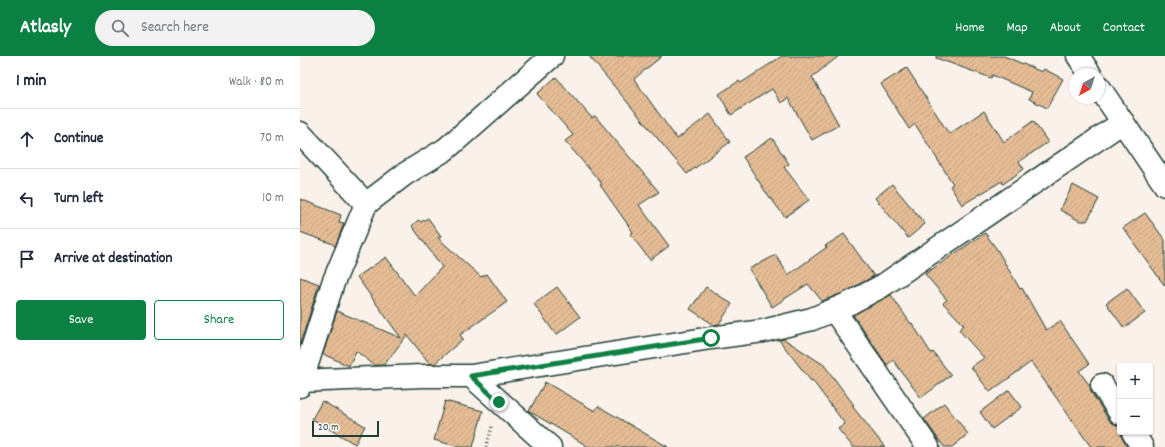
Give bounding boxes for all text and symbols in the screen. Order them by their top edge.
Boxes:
search box [95,10,375,46]
text: Atlasly [20,15,71,42]
icon: search [109,17,131,39]
text: Search here [141,17,209,39]
text: Home [955,18,984,38]
text: Map [1006,18,1028,38]
text: About [1050,18,1081,38]
text: Contact [1103,18,1145,38]
north arrow [1069,68,1105,104]
text: 1 min [16,70,46,94]
text: Walk · 80 m [229,73,284,92]
icon: ahead [16,128,38,150]
text: Continue [54,128,103,150]
text: 70 m [260,129,284,148]
icon: left [16,188,38,210]
text: Turn left [54,188,103,210]
text: 10 m [262,189,284,208]
icon: arrive [16,248,38,270]
text: Arrive at destination [54,248,172,270]
button: Save [16,300,146,340]
button: Share [154,300,284,340]
route start [702,329,720,347]
map controls [1117,363,1153,435]
button: + [1117,363,1153,399]
route end [490,393,508,411]
button: − [1117,399,1153,435]
scale bar [312,419,379,438]
text: 20 m [318,420,339,436]

